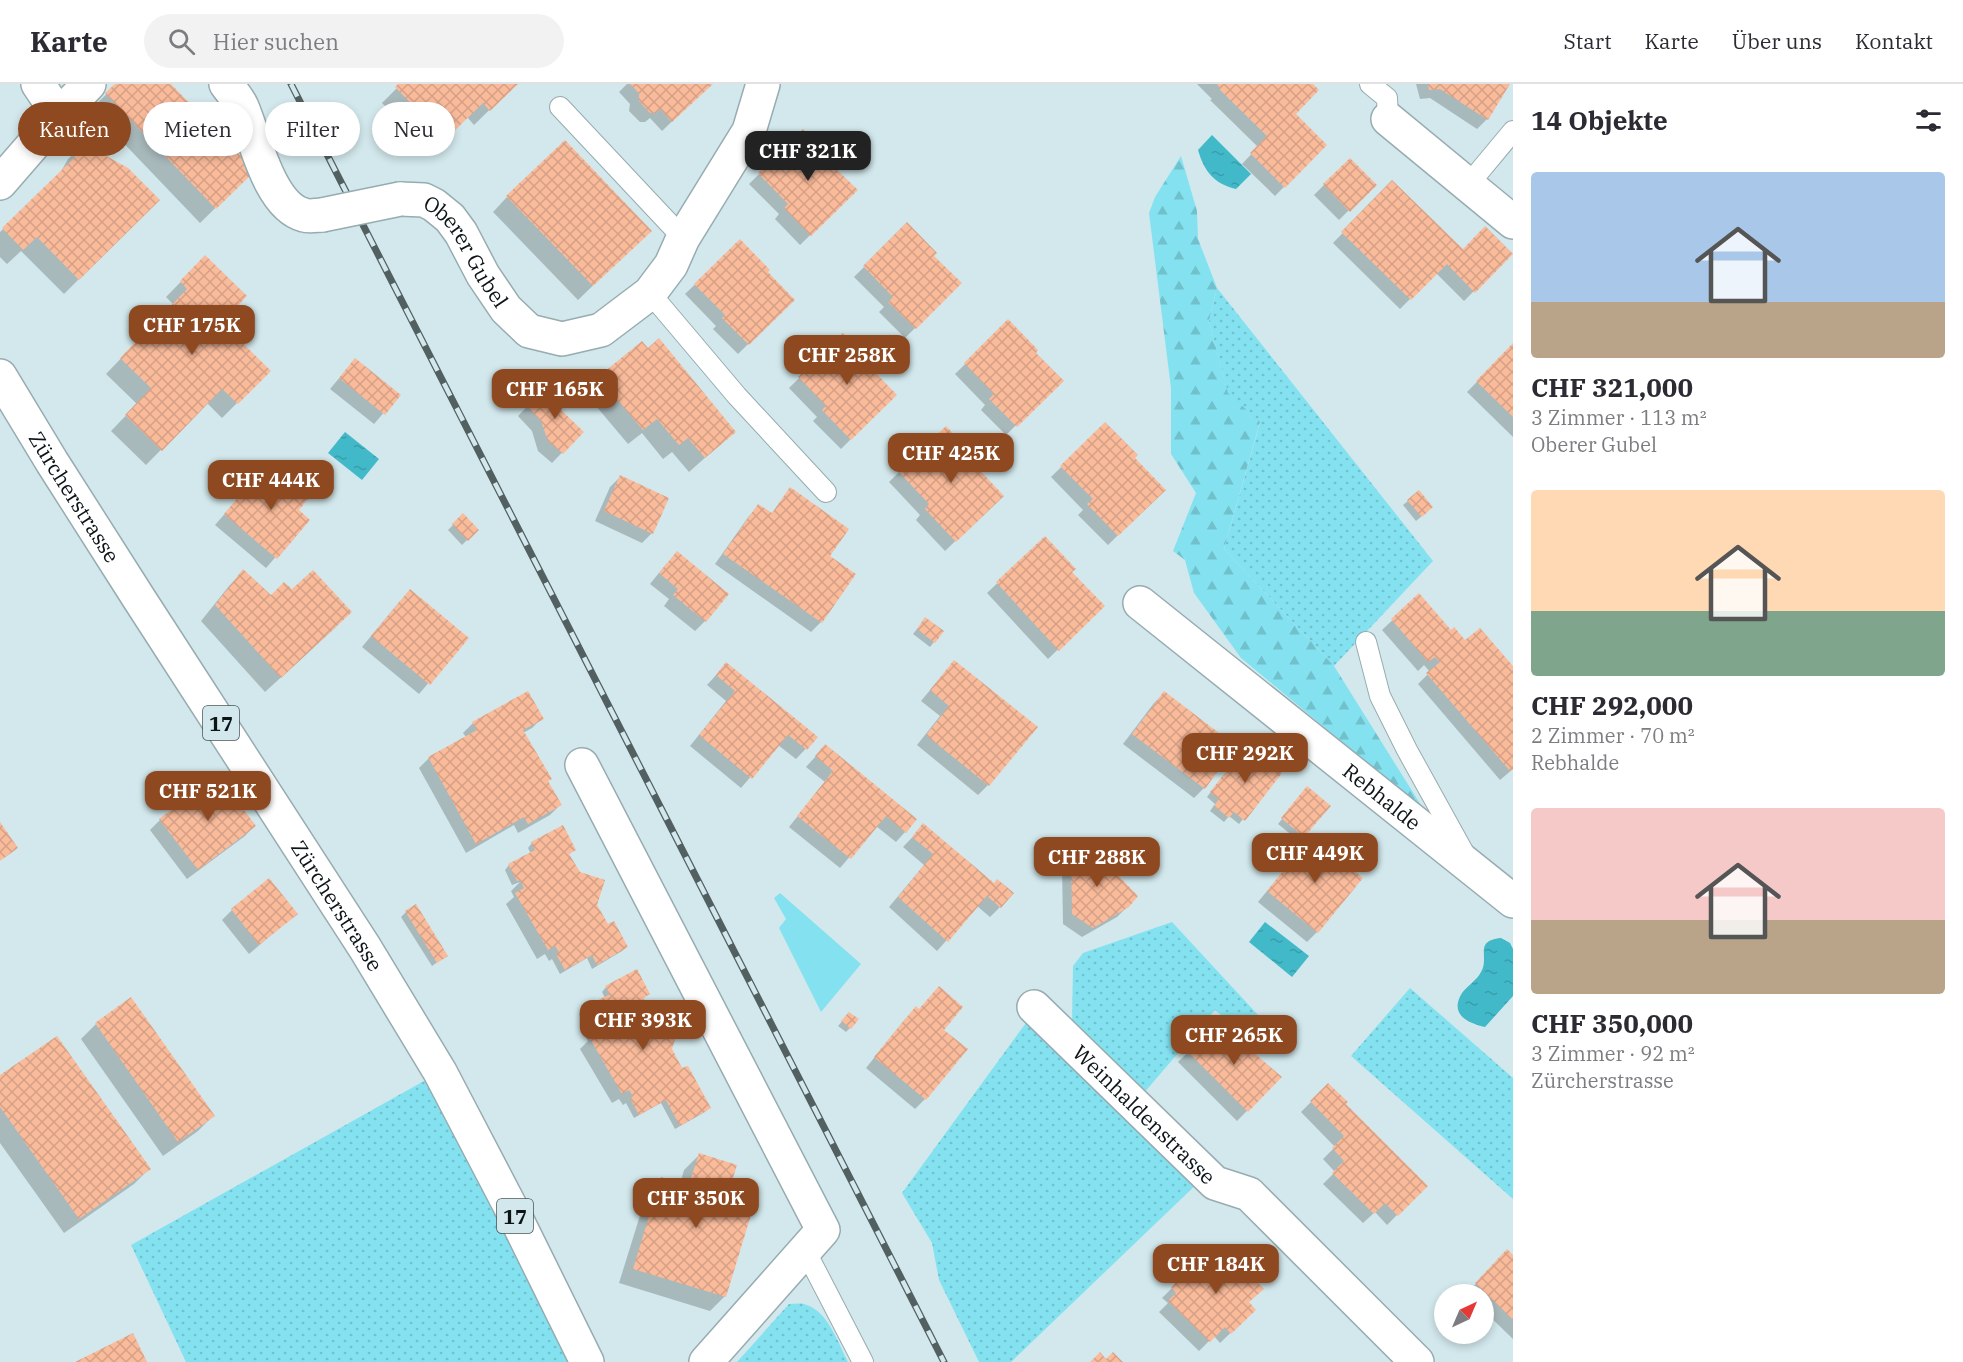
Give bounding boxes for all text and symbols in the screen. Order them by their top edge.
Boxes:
search box [144,14,564,68]
text: Karte [30,23,108,60]
icon: search [165,25,198,58]
text: Hier suchen [213,27,339,56]
text: Start [1563,27,1612,55]
text: Karte [1645,27,1699,55]
text: Über uns [1732,27,1822,55]
text: Kontakt [1855,27,1933,55]
chip: Kaufen [18,102,131,156]
chip: Mieten [143,102,253,156]
chip: Filter [265,102,360,156]
chip: Neu [372,102,455,156]
text: 14 Objekte [1531,103,1668,137]
icon: filters [1912,104,1945,137]
pin: CHF 321K [746,131,870,182]
text: CHF 321K [759,137,857,164]
street label: Oberer Gubel [419,188,515,313]
icon: home [1684,211,1792,319]
pin: CHF 175K [130,305,254,356]
text: CHF 175K [143,311,241,338]
pin: CHF 258K [785,335,909,386]
text: CHF 258K [798,341,896,368]
pin: CHF 165K [493,369,617,420]
text: CHF 321,000 [1531,370,1693,404]
text: CHF 165K [506,375,604,402]
text: 3 Zimmer · 113 m² [1531,404,1707,431]
street label: Zürcherstrasse [23,426,126,568]
text: Oberer Gubel [1531,431,1657,458]
pin: CHF 425K [889,433,1013,484]
text: CHF 425K [902,439,1000,466]
pin: CHF 444K [209,460,333,511]
text: CHF 444K [222,466,320,493]
icon: home [1684,529,1792,637]
text: CHF 292,000 [1531,688,1693,722]
road number: 17 [203,706,239,740]
text: 2 Zimmer · 70 m² [1531,722,1695,749]
pin: CHF 292K [1183,733,1307,784]
text: CHF 292K [1196,739,1294,766]
text: Rebhalde [1531,749,1619,776]
street label: Rebhalde [1337,757,1427,836]
pin: CHF 521K [146,771,270,822]
text: CHF 521K [159,777,257,804]
pin: CHF 449K [1253,833,1377,884]
street label: Zürcherstrasse [285,835,390,976]
pin: CHF 288K [1035,837,1159,888]
text: CHF 449K [1266,839,1364,866]
text: CHF 288K [1048,843,1146,870]
icon: home [1684,847,1792,955]
pin: CHF 393K [581,1000,705,1051]
text: CHF 393K [594,1006,692,1033]
text: CHF 350,000 [1531,1006,1693,1040]
pin: CHF 265K [1172,1015,1296,1066]
text: CHF 265K [1185,1021,1283,1048]
street label: Weinhaldenstrasse [1067,1038,1222,1190]
text: 3 Zimmer · 92 m² [1531,1040,1695,1067]
text: Zürcherstrasse [1531,1067,1674,1094]
pin: CHF 350K [634,1178,758,1229]
text: CHF 350K [647,1184,745,1211]
road number: 17 [497,1199,533,1233]
pin: CHF 184K [1154,1244,1278,1295]
text: CHF 184K [1167,1250,1265,1277]
north arrow [1434,1284,1494,1344]
map controls [1434,1284,1494,1344]

